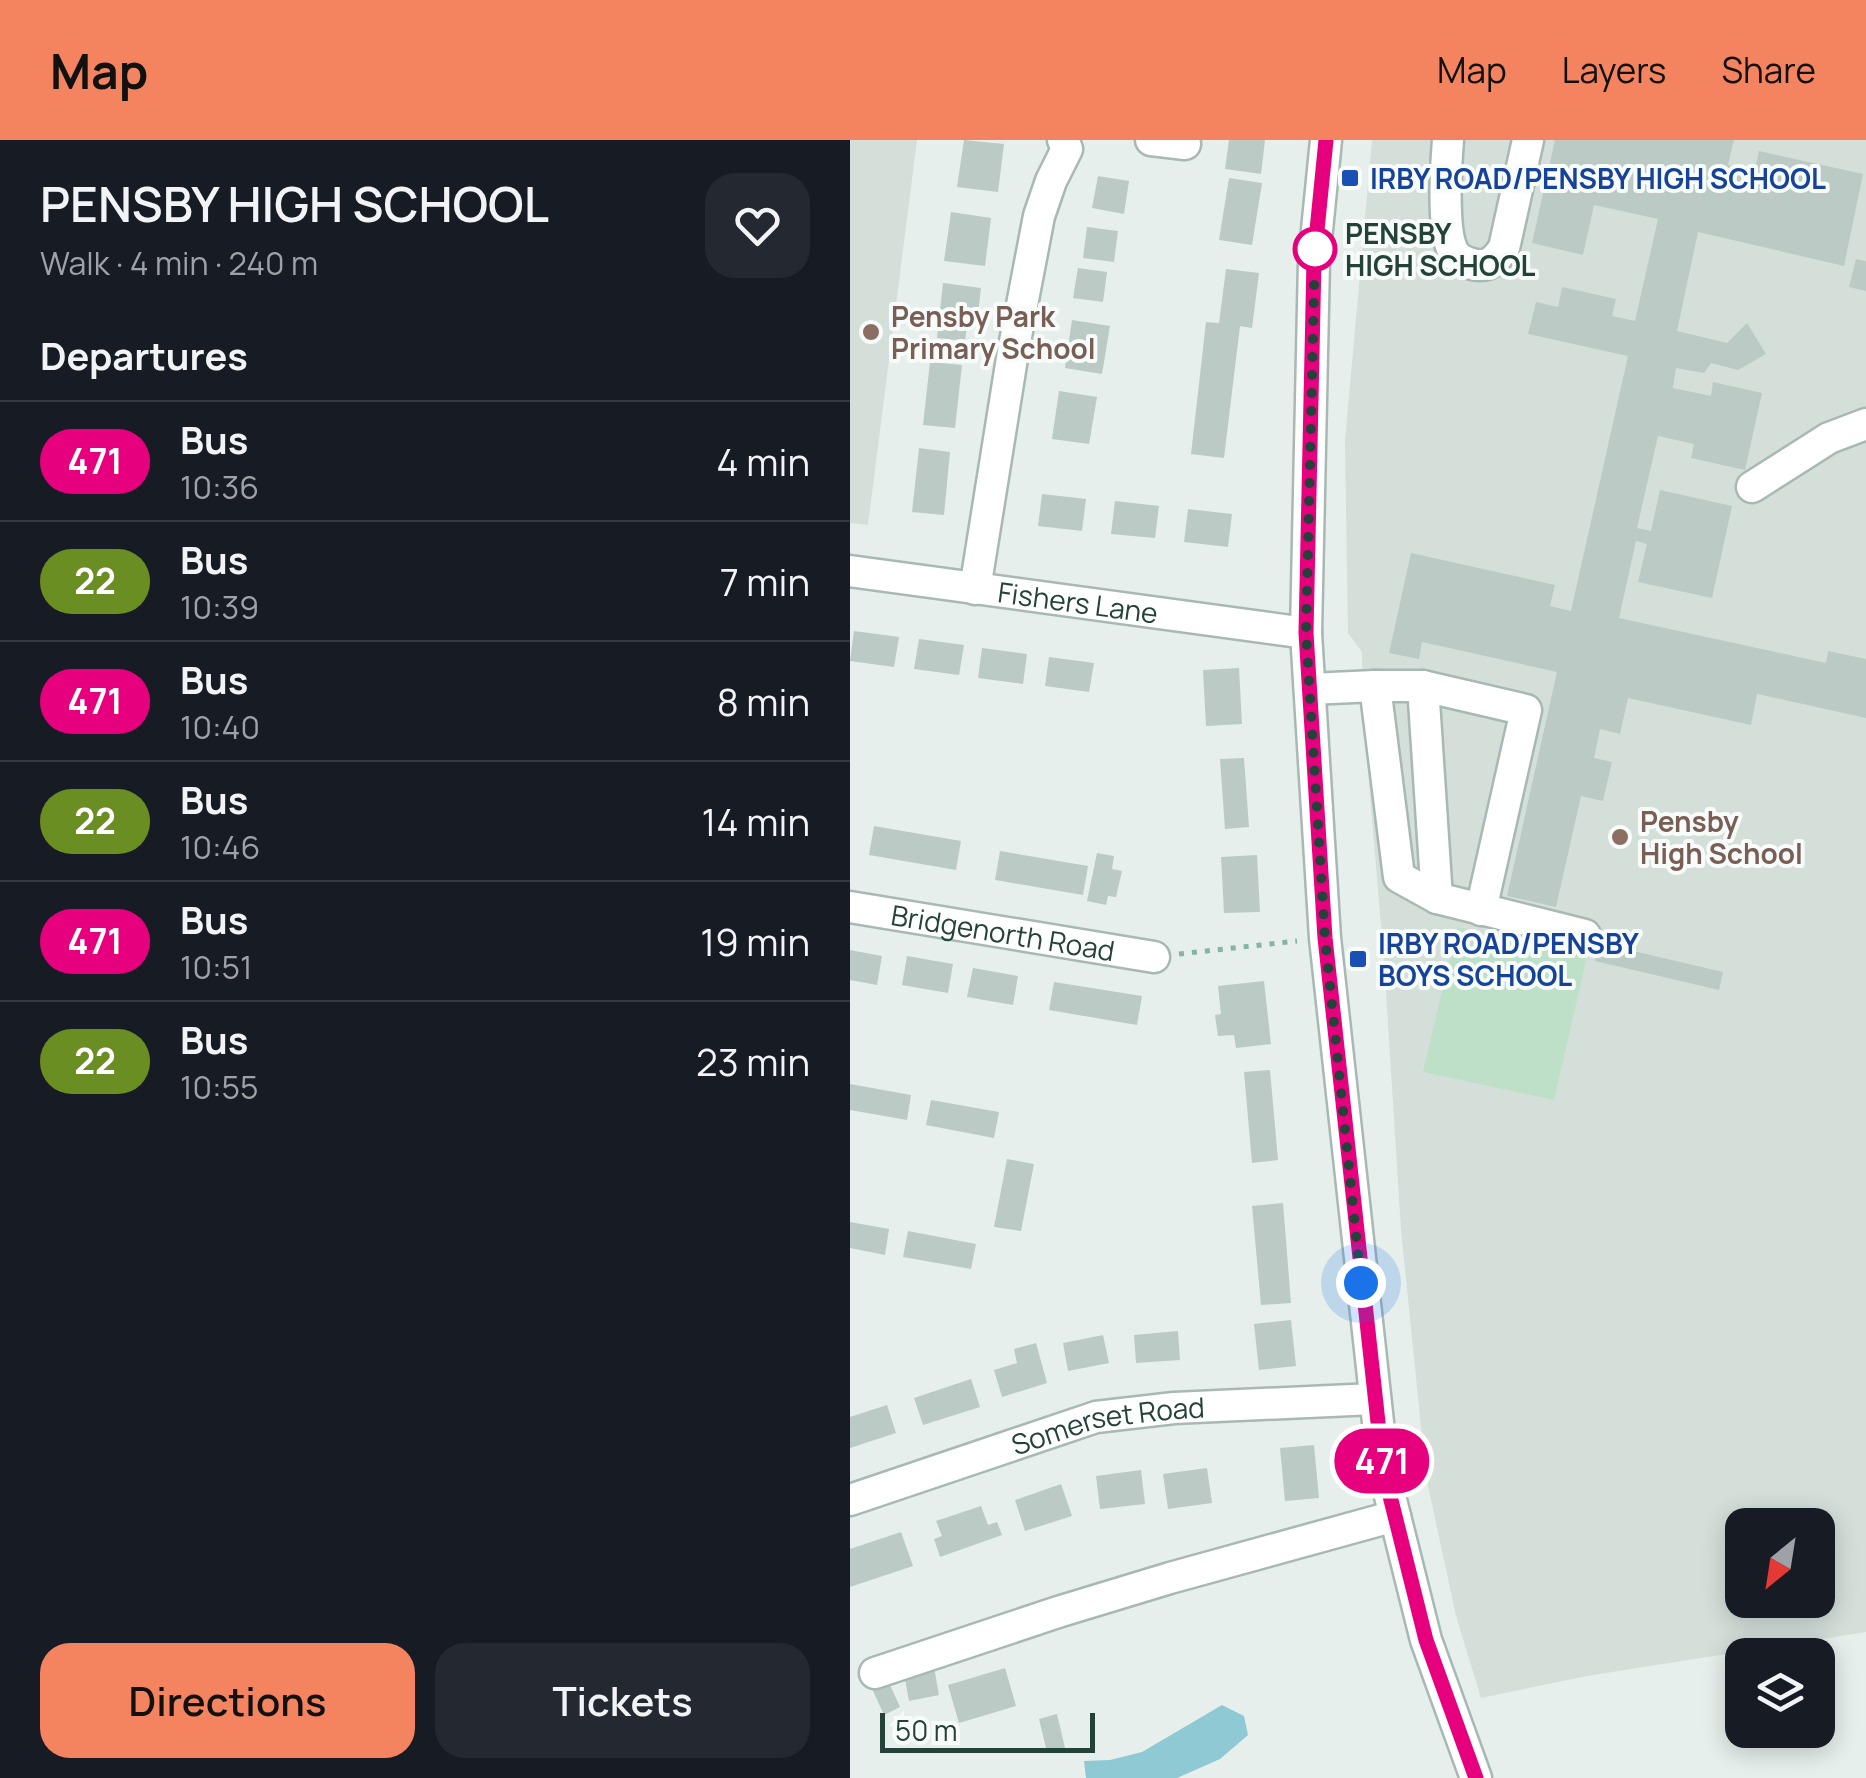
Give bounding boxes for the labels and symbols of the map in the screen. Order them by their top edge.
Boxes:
place label: IRBY ROAD/PENSBY HIGH SCHOOL [1370,159,1826,197]
marker: IRBY ROAD/PENSBY HIGH SCHOOL [1339,167,1361,189]
place label: PENSBY HIGH SCHOOL [1345,214,1536,284]
marker: PENSBY HIGH SCHOOL [1294,228,1336,270]
place label: Pensby Park Primary School [891,297,1096,367]
marker: Pensby Park Primary School [860,321,882,343]
street label: Fishers Lane [996,572,1160,632]
place label: Pensby High School [1640,802,1803,872]
marker: Pensby High School [1609,826,1631,848]
street label: Bridgenorth Road [888,895,1118,969]
place label: IRBY ROAD/PENSBY BOYS SCHOOL [1378,924,1640,994]
marker: IRBY ROAD/PENSBY BOYS SCHOOL [1347,948,1369,970]
your location [1336,1258,1386,1308]
street label: Somerset Road [1006,1388,1206,1463]
line badge: 471 [1324,1428,1440,1494]
north arrow [1725,1508,1835,1618]
scale bar [880,1708,1095,1752]

